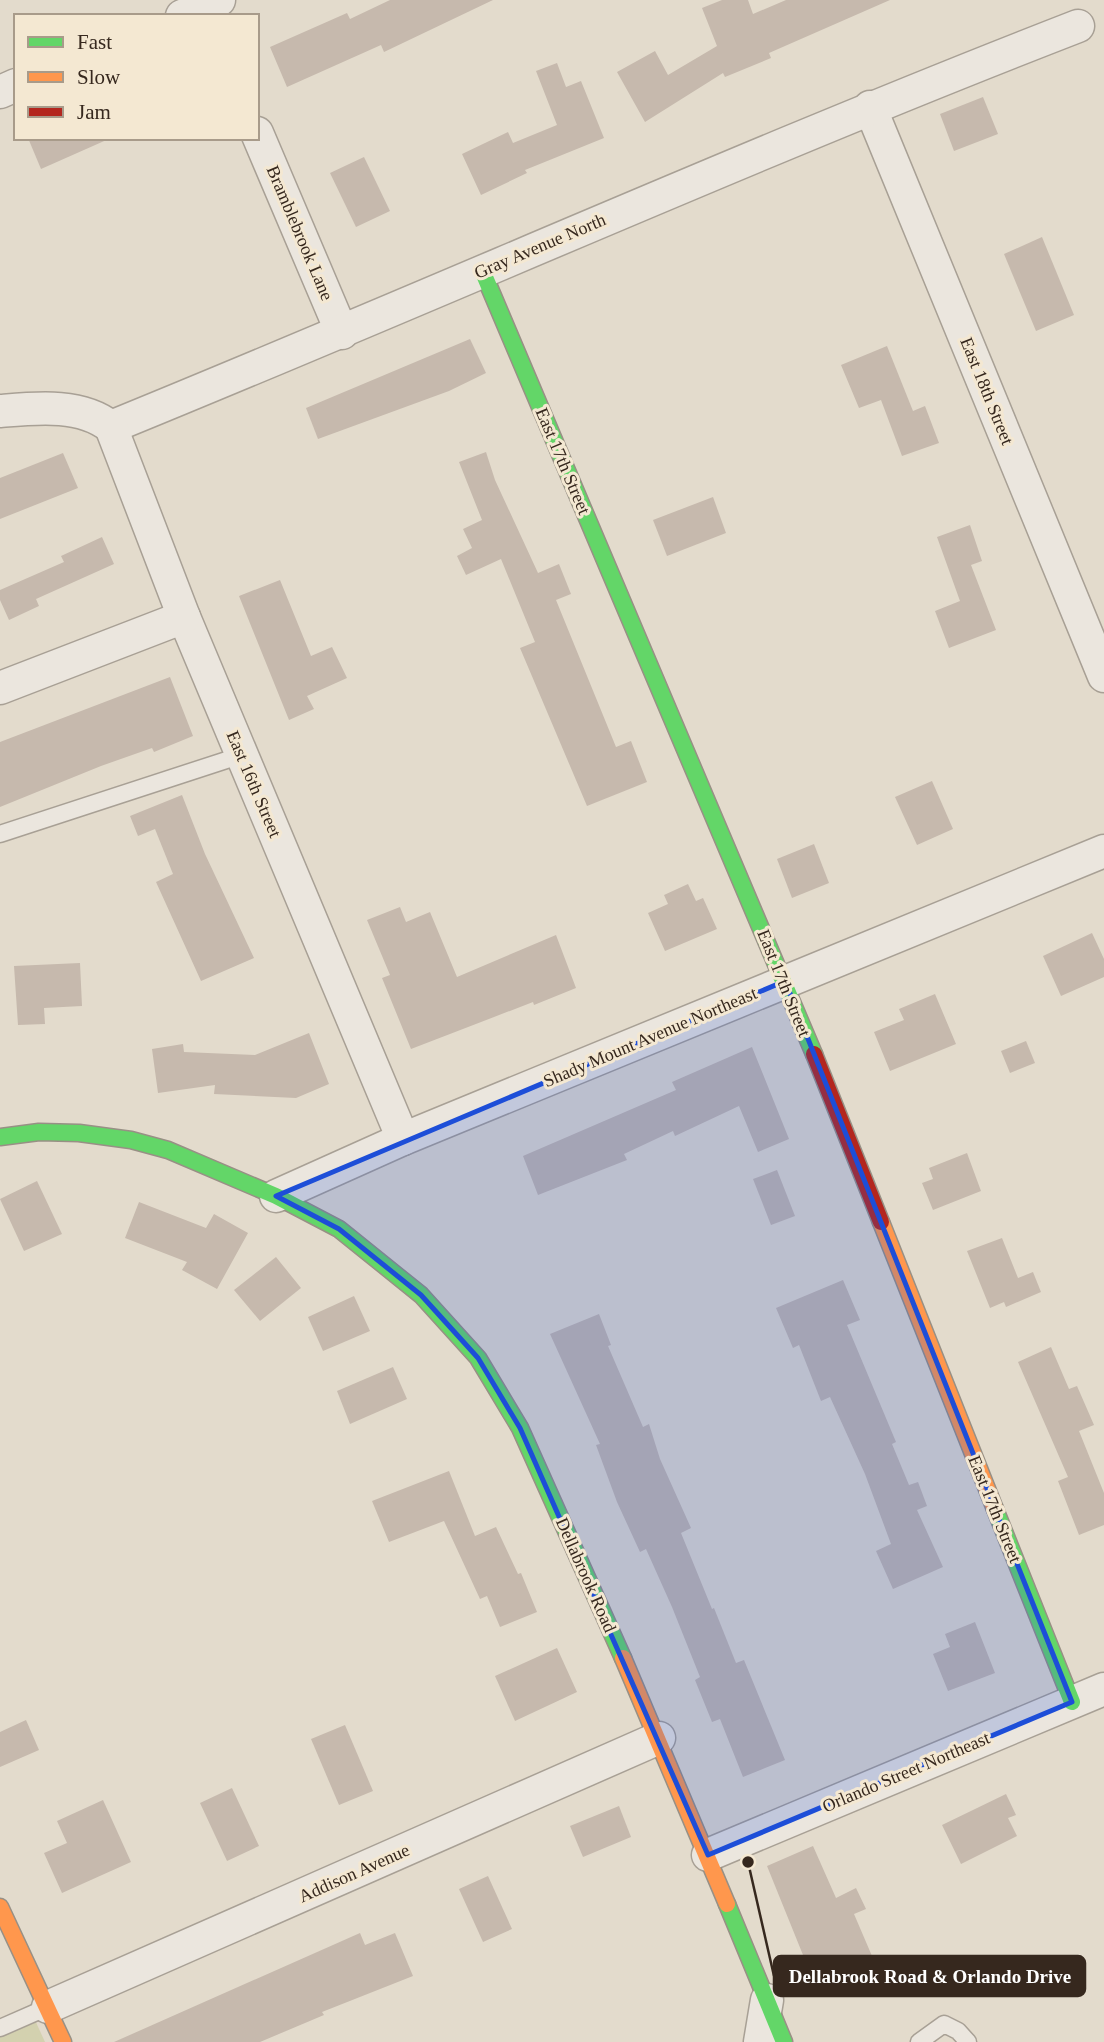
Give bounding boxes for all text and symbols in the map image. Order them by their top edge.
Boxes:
legend [14,14,259,140]
text: Fast [77,30,112,54]
text: Slow [77,65,121,89]
text: Jam [77,100,111,124]
street label: Bramblebrook Lane [263,163,337,303]
street label: Gray Avenue North [471,209,609,283]
street label: East 18th Street [956,334,1018,448]
street label: East 17th Street [532,405,594,517]
street label: East 16th Street [223,728,285,840]
street label: East 17th Street [753,926,815,1040]
street label: Shady Mount Avenue Northeast [540,983,760,1091]
street label: East 17th Street [964,1452,1026,1566]
street label: Dellabrook Road [552,1515,620,1635]
street label: Orlando Street Northeast [819,1728,993,1816]
street label: Addison Avenue [296,1840,413,1906]
callout: Dellabrook Road & Orlando Drive [774,1956,1085,1996]
text: Dellabrook Road & Orlando Drive [789,1966,1071,1987]

